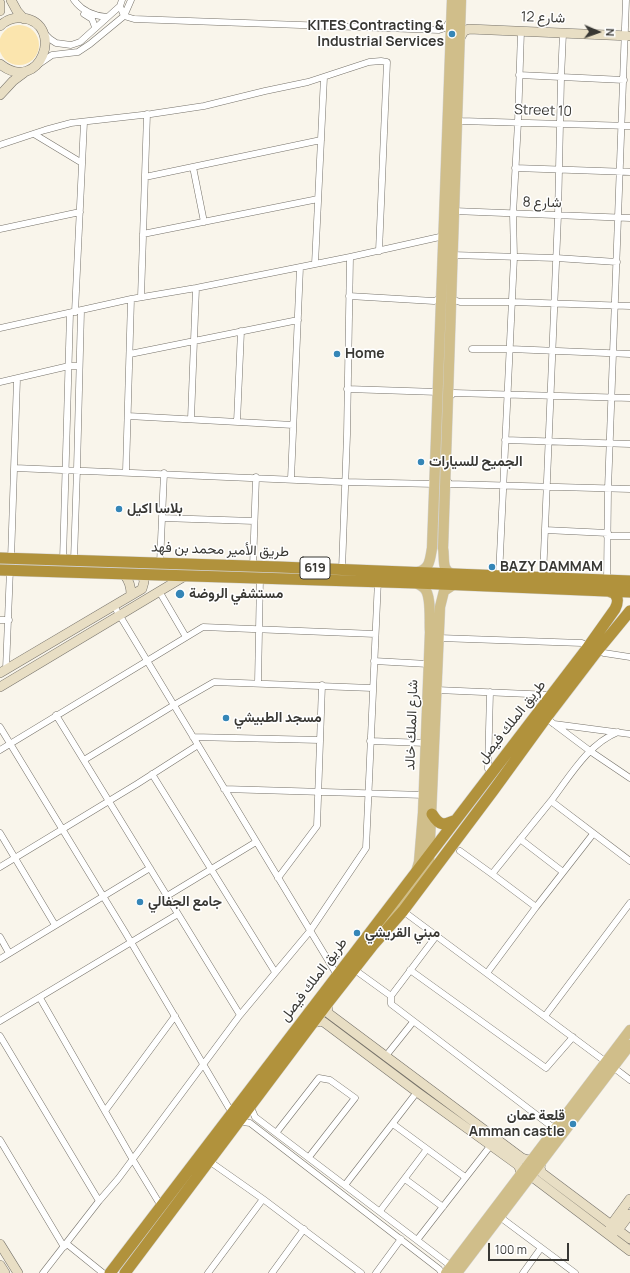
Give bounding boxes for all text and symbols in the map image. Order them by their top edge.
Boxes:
street label: شارع 12 [521,9,565,27]
north arrow [578,12,618,52]
place label: KITES Contracting & Industrial Services [308,18,444,50]
text: N [603,28,618,37]
marker: KITES Contracting & Industrial Services [447,29,457,39]
street label: Street 10 [514,102,572,120]
street label: شارع 8 [522,194,562,212]
place label: Home [345,346,385,362]
marker: Home [332,349,342,359]
place label: الجميح للسيارات [429,454,522,470]
marker: الجميح للسيارات [416,457,426,467]
place label: بلاسا اكيل [127,501,183,517]
marker: بلاسا اكيل [114,504,124,514]
street label: طريق الأمير محمد بن فهد [151,539,289,561]
road number: 619 [300,557,330,579]
place label: BAZY DAMMAM [500,559,603,575]
marker: BAZY DAMMAM [487,562,497,572]
place label: مستشفي الروضة [189,586,283,602]
marker: مستشفي الروضة [174,588,186,600]
street label: طريق الملك فيصل [474,677,550,767]
street label: شارع الملك خالد [402,679,422,771]
place label: مسجد الطبيشي [234,710,322,726]
marker: مسجد الطبيشي [221,713,231,723]
place label: جامع الجفالي [148,894,222,910]
marker: جامع الجفالي [135,897,145,907]
place label: مبني القريشي [365,925,440,941]
marker: مبني القريشي [352,928,362,938]
street label: طريق الملك فيصل [277,935,351,1025]
place label: قلعة عمان Amman castle [469,1108,565,1140]
marker: قلعة عمان Amman castle [568,1119,578,1129]
scale bar [490,1235,571,1261]
text: 100 m [495,1241,527,1258]

